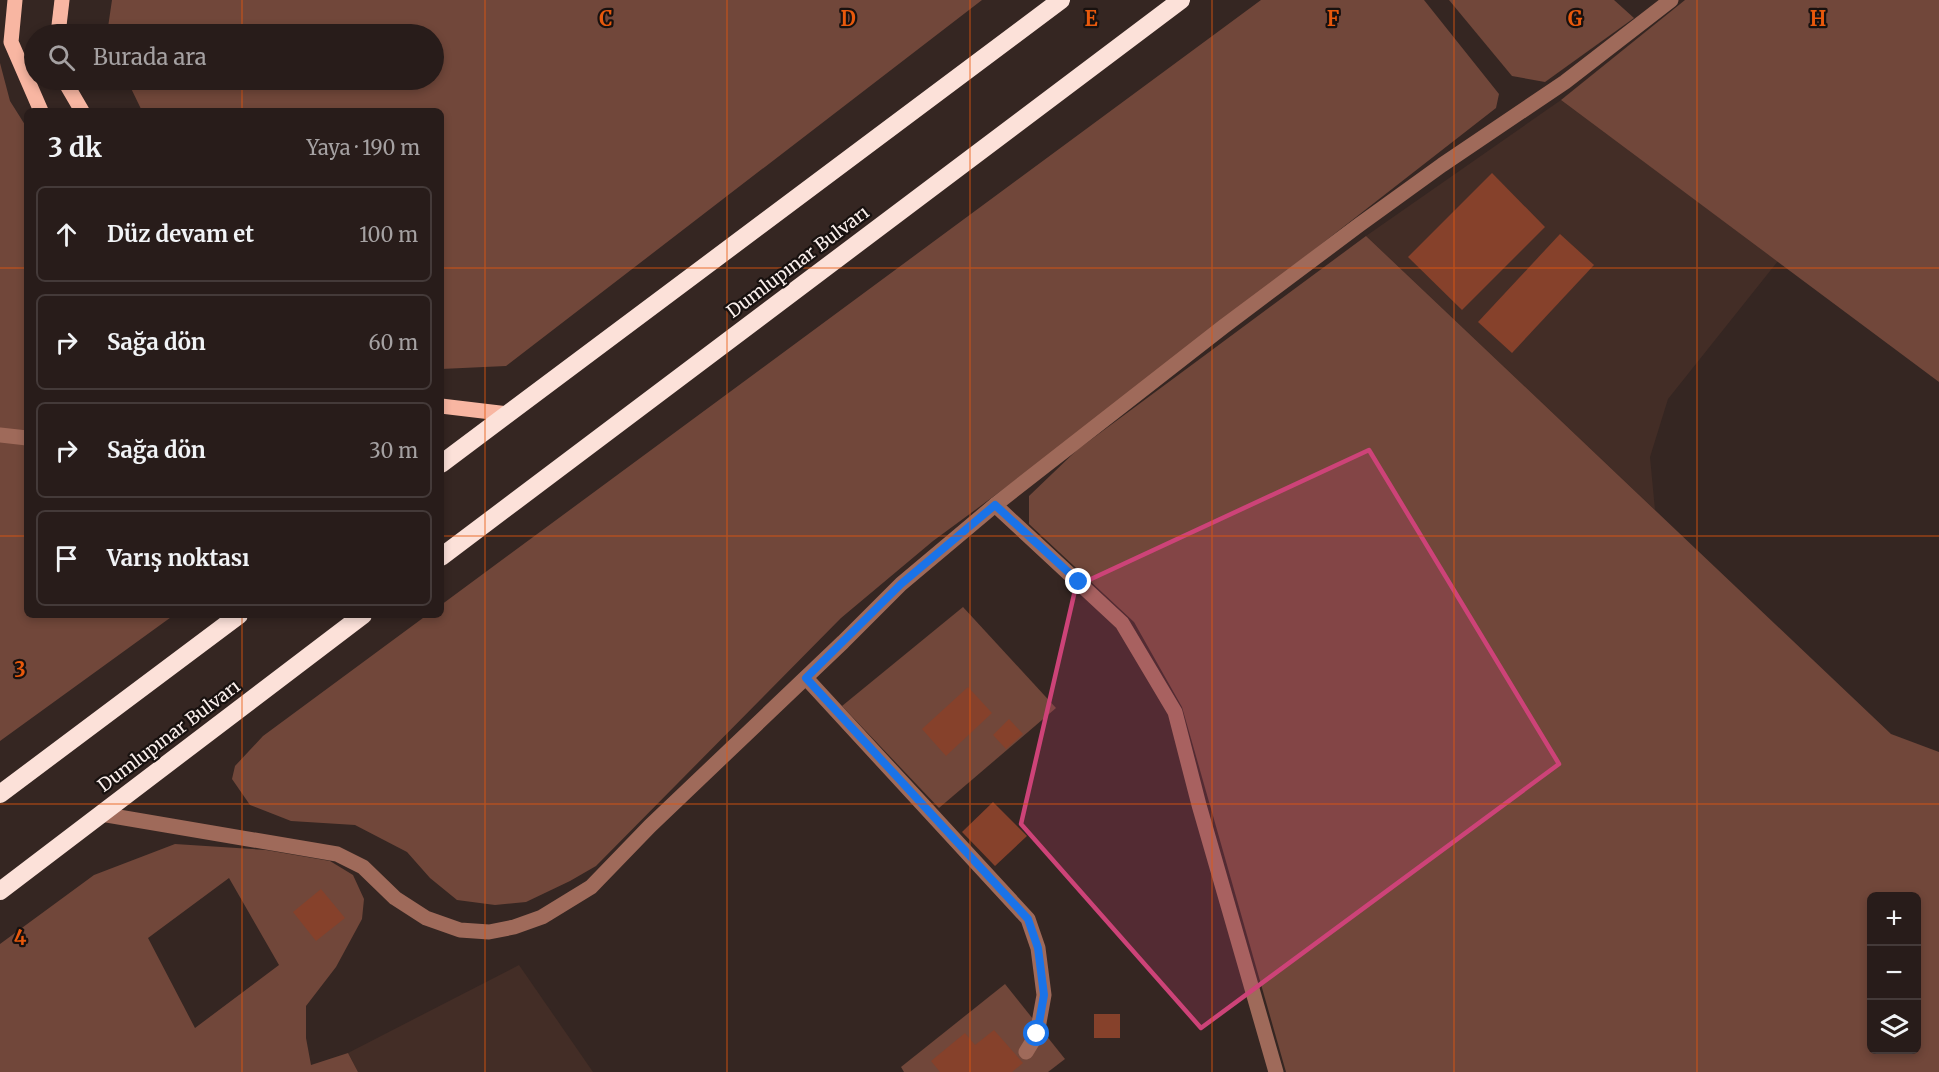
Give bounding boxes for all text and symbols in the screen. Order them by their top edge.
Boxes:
text: C [599,6,613,31]
text: D [840,6,856,31]
text: E [1084,6,1098,31]
text: F [1327,6,1340,31]
text: G [1568,6,1583,31]
text: H [1810,6,1826,31]
search box [24,24,444,90]
icon: search [45,41,78,74]
text: Burada ara [93,43,207,71]
text: 3 dk [48,131,102,164]
text: Yaya · 190 m [306,135,420,160]
street label: Dumlupınar Bulvarı [722,200,874,323]
icon: ahead [50,218,83,251]
text: Düz devam et [107,220,254,248]
text: 100 m [359,222,418,247]
icon: right [50,326,83,359]
text: Sağa dön [107,328,206,356]
text: 60 m [368,330,418,355]
icon: right [50,434,83,467]
text: Sağa dön [107,436,206,464]
text: 30 m [369,438,418,463]
icon: arrive [50,542,83,575]
text: Varış noktası [107,544,249,572]
route end [1065,568,1091,594]
text: 3 [14,657,26,682]
street label: Dumlupınar Bulvarı [93,674,245,797]
map controls [1867,892,1921,1054]
button: + [1867,892,1921,946]
text: 4 [14,925,27,950]
button: − [1867,946,1921,1000]
button: layers [1867,1000,1921,1054]
route start [1023,1020,1049,1046]

